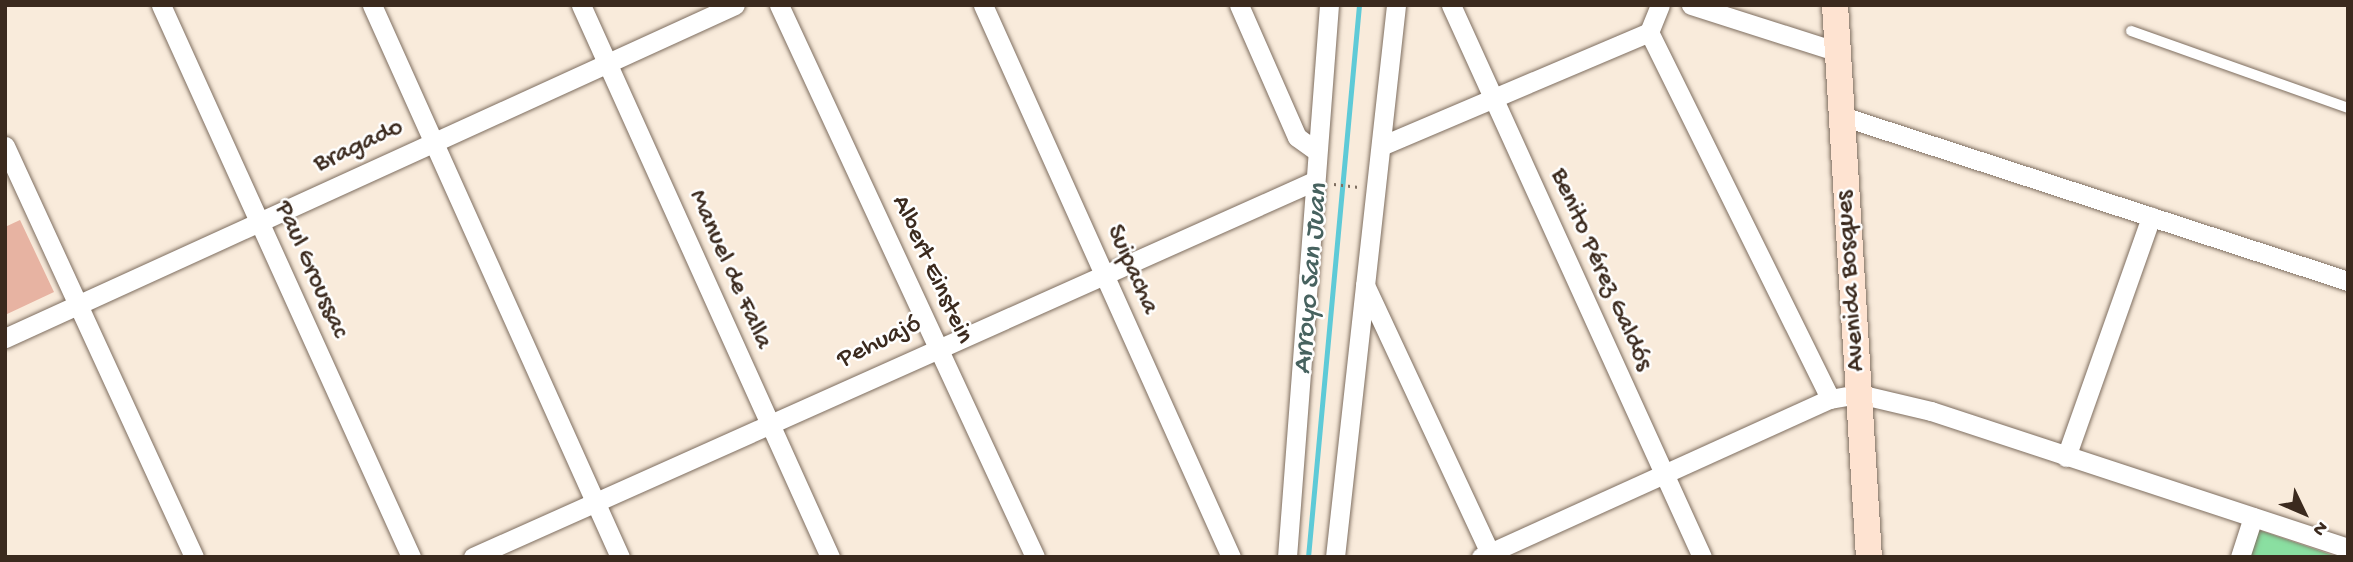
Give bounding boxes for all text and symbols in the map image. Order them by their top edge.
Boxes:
street label: Bragado [309,113,409,181]
street label: Benito Pérez Galdós [1541,164,1659,376]
water label: Arroyo San Juan [1287,182,1337,376]
street label: Manuel de Falla [680,186,778,354]
street label: Avenida Bosques [1830,190,1874,372]
street label: Albert Einstein [883,191,979,349]
street label: Paul Groussac [266,197,354,343]
street label: Suipacha [1098,221,1164,319]
street label: Pehuajó [833,309,927,377]
north arrow [2269,478,2339,548]
text: N [2307,515,2332,540]

